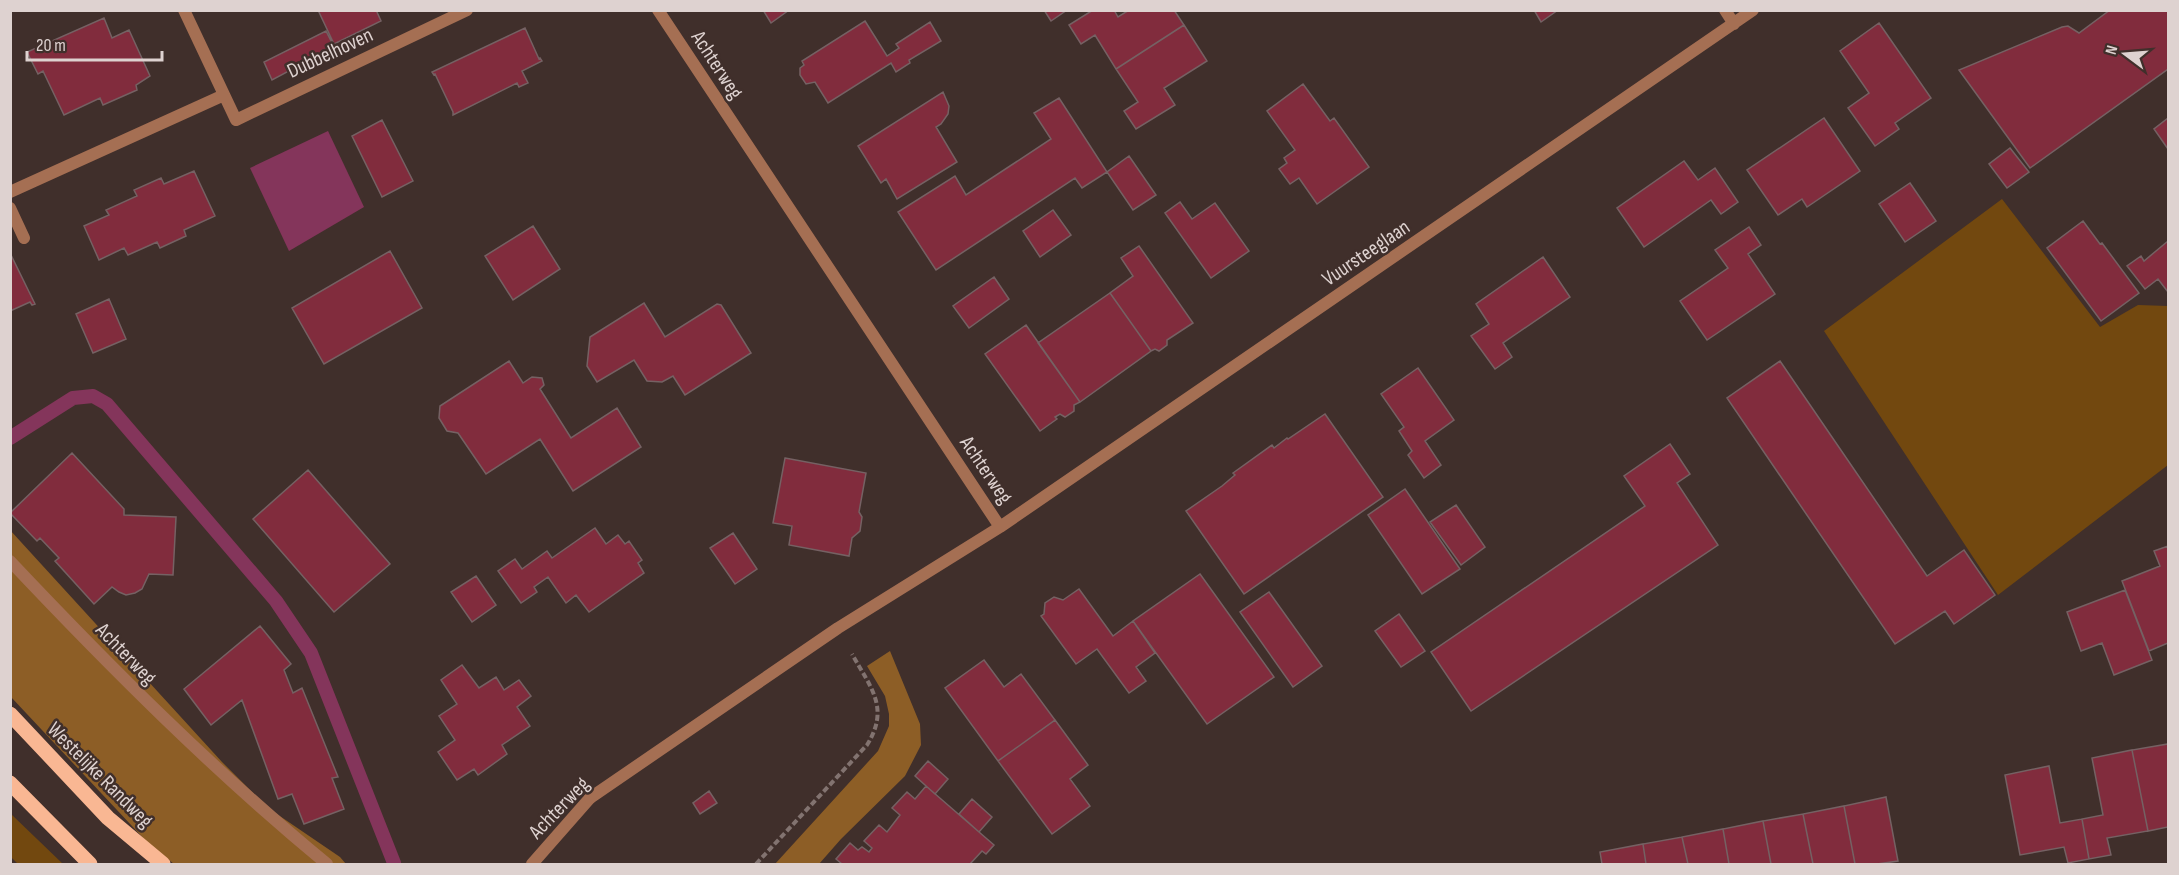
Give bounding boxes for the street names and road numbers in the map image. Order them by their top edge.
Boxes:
street label: Dubbelhoven [283,22,377,84]
street label: Achterweg [685,25,748,104]
street label: Vuursteeglaan [1317,215,1415,291]
street label: Achterweg [954,431,1018,509]
street label: Achterweg [90,617,162,690]
street label: Westelijke Randweg [42,717,158,833]
street label: Achterweg [523,772,595,845]

